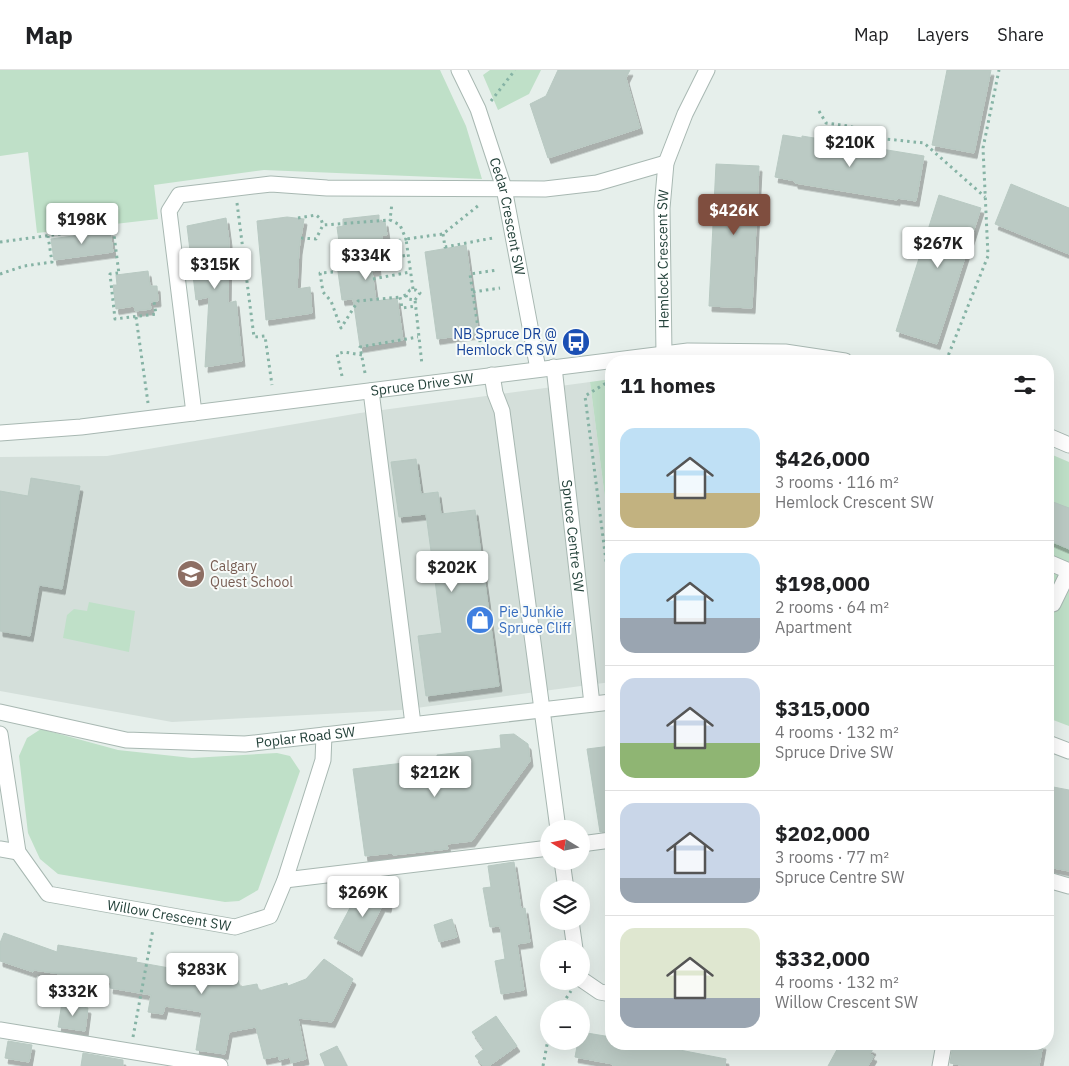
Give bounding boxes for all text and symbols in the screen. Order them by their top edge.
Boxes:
text: Map [25,19,73,51]
text: Map [854,23,889,46]
text: Layers [917,23,969,46]
text: Share [997,23,1044,46]
pin: $210K [815,126,885,168]
text: $210K [825,132,875,152]
street label: Cedar Crescent SW [486,155,529,277]
street label: Hemlock Crescent SW [653,188,673,329]
pin: $426K [699,194,769,236]
text: $426K [709,200,759,220]
pin: $198K [47,202,117,245]
text: $198K [57,209,107,229]
pin: $267K [903,226,973,269]
text: $267K [913,233,963,253]
pin: $334K [331,238,401,281]
text: $334K [341,245,391,265]
pin: $315K [180,248,250,290]
text: $315K [190,254,240,274]
place label: NB Spruce DR @ Hemlock CR SW [453,325,558,359]
bus stop icon: NB Spruce DR @ Hemlock CR SW [561,327,591,357]
street label: Spruce Drive SW [369,369,475,400]
text: 11 homes [620,371,716,399]
icon: filters [1011,371,1039,399]
text: $426,000 [775,444,870,472]
icon: home [660,448,720,508]
text: 3 rooms · 116 m² [775,472,899,492]
street label: Spruce Centre SW [558,479,588,594]
text: Hemlock Crescent SW [775,492,934,512]
pin: $202K [417,550,487,593]
place label: Calgary Quest School [210,557,293,591]
text: $202K [427,557,477,577]
school or university icon: Calgary Quest School [176,559,206,589]
text: $198,000 [775,569,870,597]
icon: home [660,573,720,633]
text: 2 rooms · 64 m² [775,597,889,617]
place label: Pie Junkie Spruce Cliff [499,603,572,637]
shop icon: Pie Junkie Spruce Cliff [465,605,495,635]
text: Apartment [775,617,852,637]
text: $315,000 [775,694,870,722]
icon: home [660,698,720,758]
street label: Poplar Road SW [255,722,357,752]
text: 4 rooms · 132 m² [775,722,899,742]
text: Spruce Drive SW [775,742,894,762]
pin: $212K [400,756,470,798]
text: $212K [410,762,460,782]
text: $202,000 [775,819,870,847]
north arrow [540,820,590,870]
map controls [540,820,590,1050]
icon: home [660,823,720,883]
text: 3 rooms · 77 m² [775,847,889,867]
text: Spruce Centre SW [775,867,904,887]
pin: $269K [328,876,398,918]
button: layers [540,880,590,930]
text: $269K [338,882,388,902]
street label: Willow Crescent SW [106,896,233,935]
button: + [540,940,590,990]
text: $332,000 [775,944,870,972]
icon: home [660,948,720,1008]
pin: $283K [167,952,237,995]
text: $283K [177,959,227,979]
text: 4 rooms · 132 m² [775,972,899,992]
pin: $332K [38,974,108,1017]
text: $332K [48,981,98,1001]
text: Willow Crescent SW [775,992,918,1012]
button: − [540,1000,590,1050]

